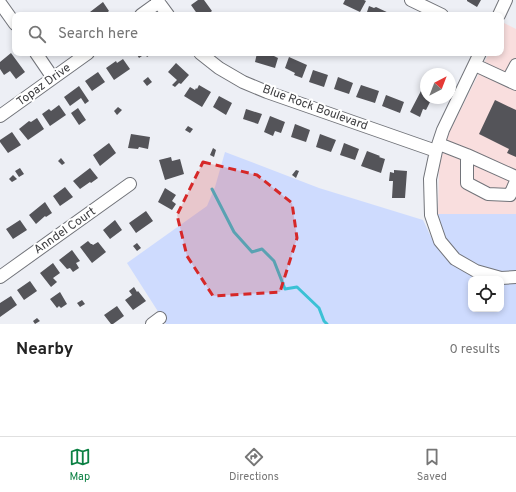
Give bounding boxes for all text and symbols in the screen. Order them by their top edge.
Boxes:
search box [12,12,504,56]
icon: search [26,23,48,45]
text: Search here [58,25,138,44]
street label: Topaz Drive [14,60,74,110]
north arrow [420,68,456,104]
street label: Blue Rock Boulevard [260,81,370,135]
street label: Anndel Court [31,204,99,258]
map controls [468,276,504,312]
button: locate [468,276,504,312]
text: Nearby [16,339,73,361]
text: 0 results [449,342,500,358]
tab: Map [69,446,91,484]
tab: Directions [229,446,279,484]
tab: Saved [417,446,447,484]

